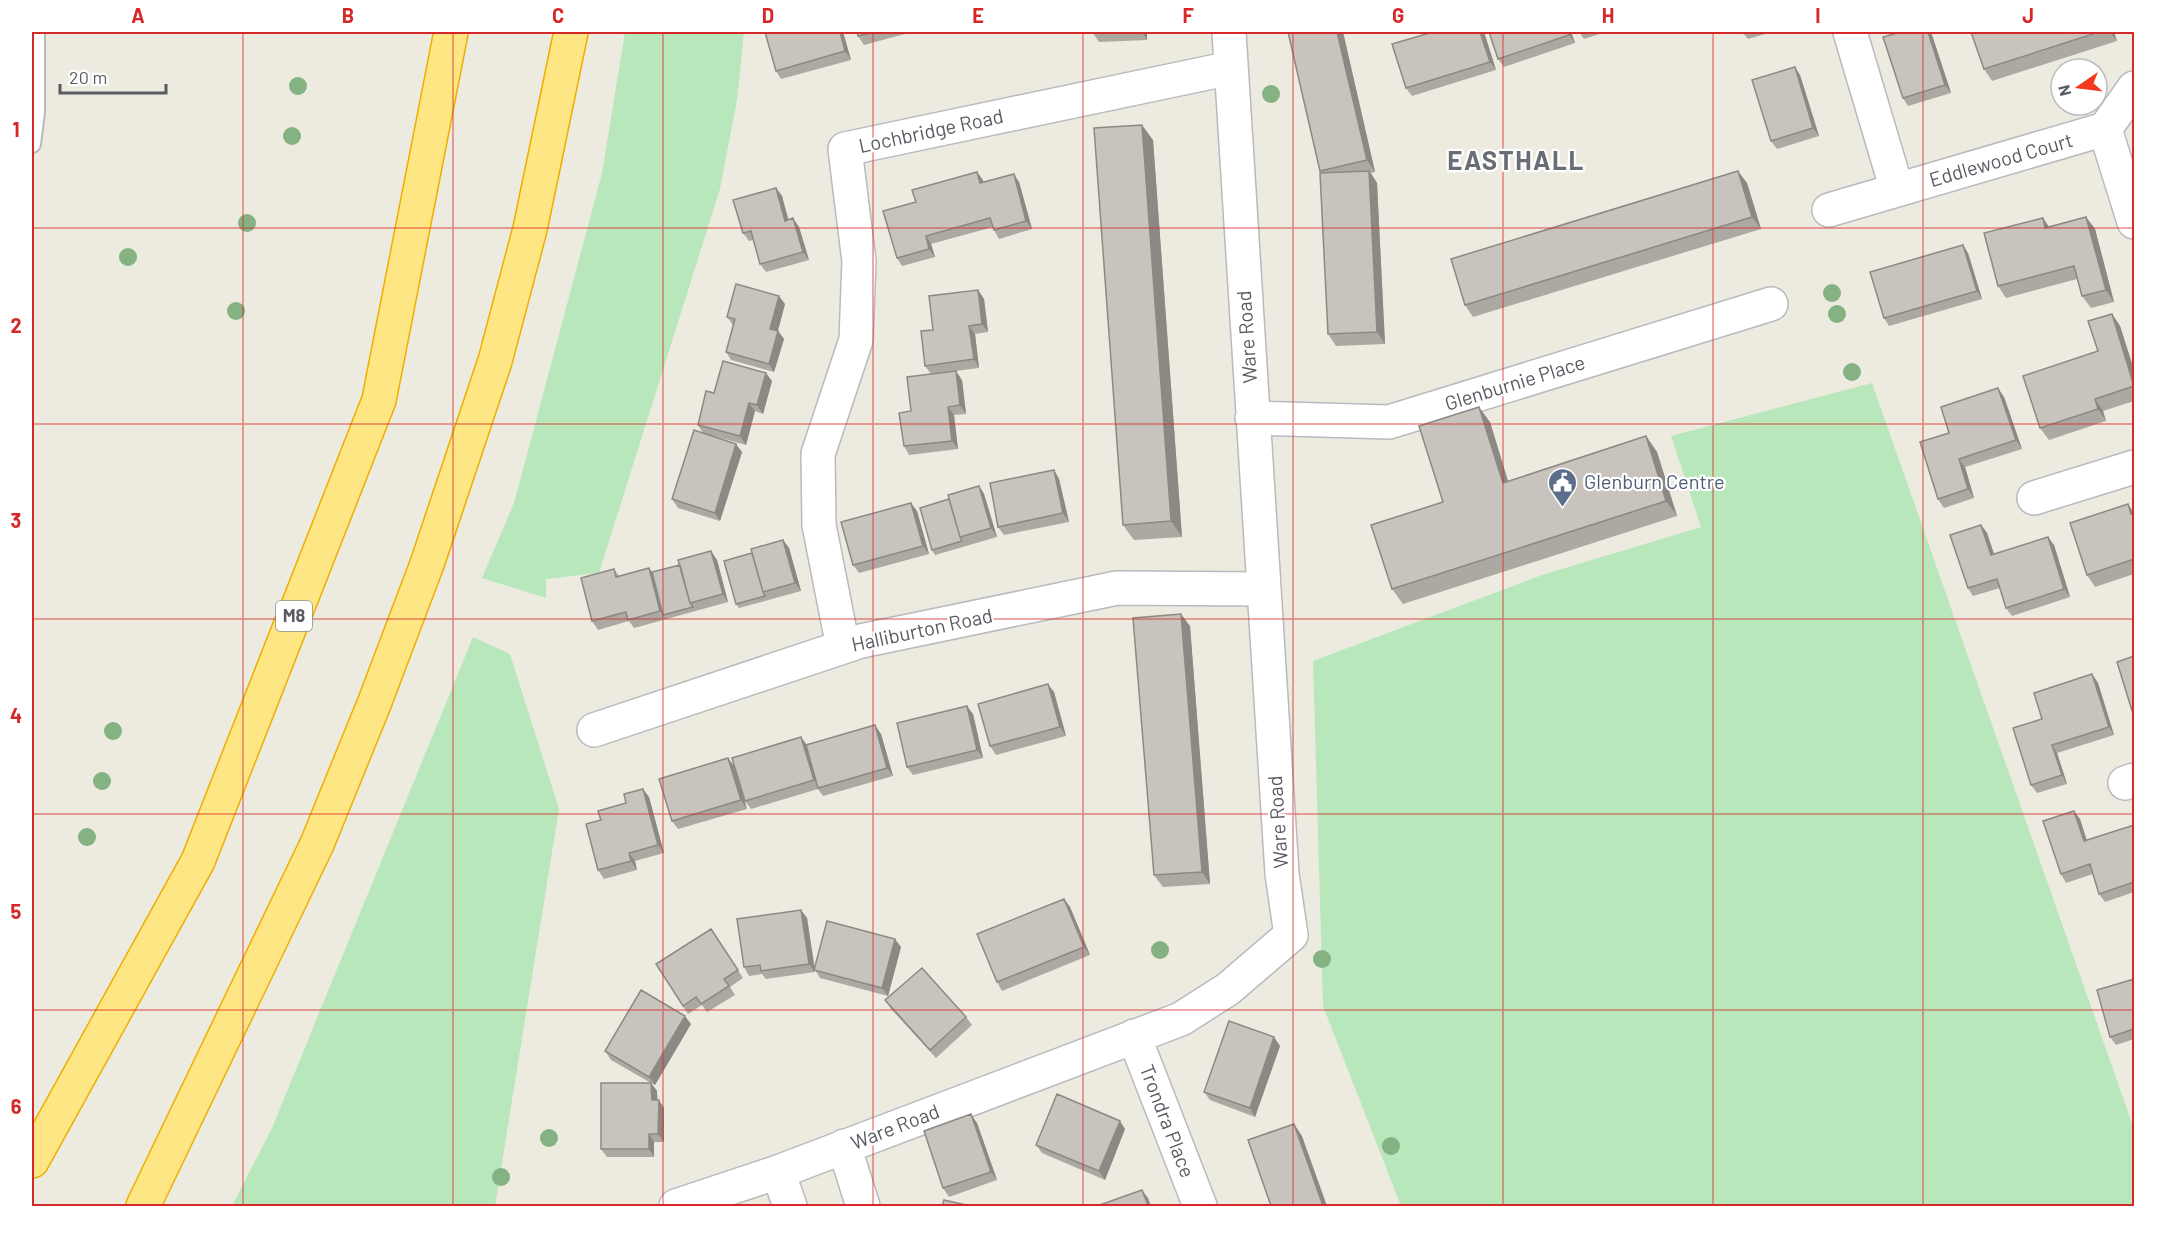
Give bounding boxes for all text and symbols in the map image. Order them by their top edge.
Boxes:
text: A [131,3,145,27]
text: B [342,3,354,27]
text: C [552,3,564,27]
text: D [762,3,774,27]
text: E [972,3,984,27]
text: F [1182,3,1194,27]
text: G [1392,3,1404,27]
text: H [1602,3,1614,27]
text: I [1815,3,1821,27]
text: J [2022,3,2034,27]
scale bar [60,57,166,95]
north arrow [2049,57,2109,117]
text: 20 m [69,66,107,88]
text: N [2053,83,2074,98]
street label: Lochbridge Road [856,103,1005,157]
text: 1 [12,117,20,141]
street label: Eddlewood Court [1926,127,2075,191]
district label: EASTHALL [1447,144,1585,175]
street label: Ware Road [1231,290,1261,384]
text: 2 [10,313,22,337]
street label: Glenburnie Place [1442,349,1588,415]
public building icon: Glenburn Centre [1547,466,1579,508]
place label: Glenburn Centre [1584,469,1725,493]
text: 3 [11,508,21,532]
road number: M8 [276,601,312,631]
street label: Halliburton Road [849,602,995,656]
text: 4 [10,703,22,727]
street label: Ware Road [1262,775,1292,869]
text: 5 [11,899,22,923]
street label: Trondra Place [1135,1061,1200,1181]
text: 6 [11,1094,22,1118]
street label: Ware Road [847,1098,942,1154]

